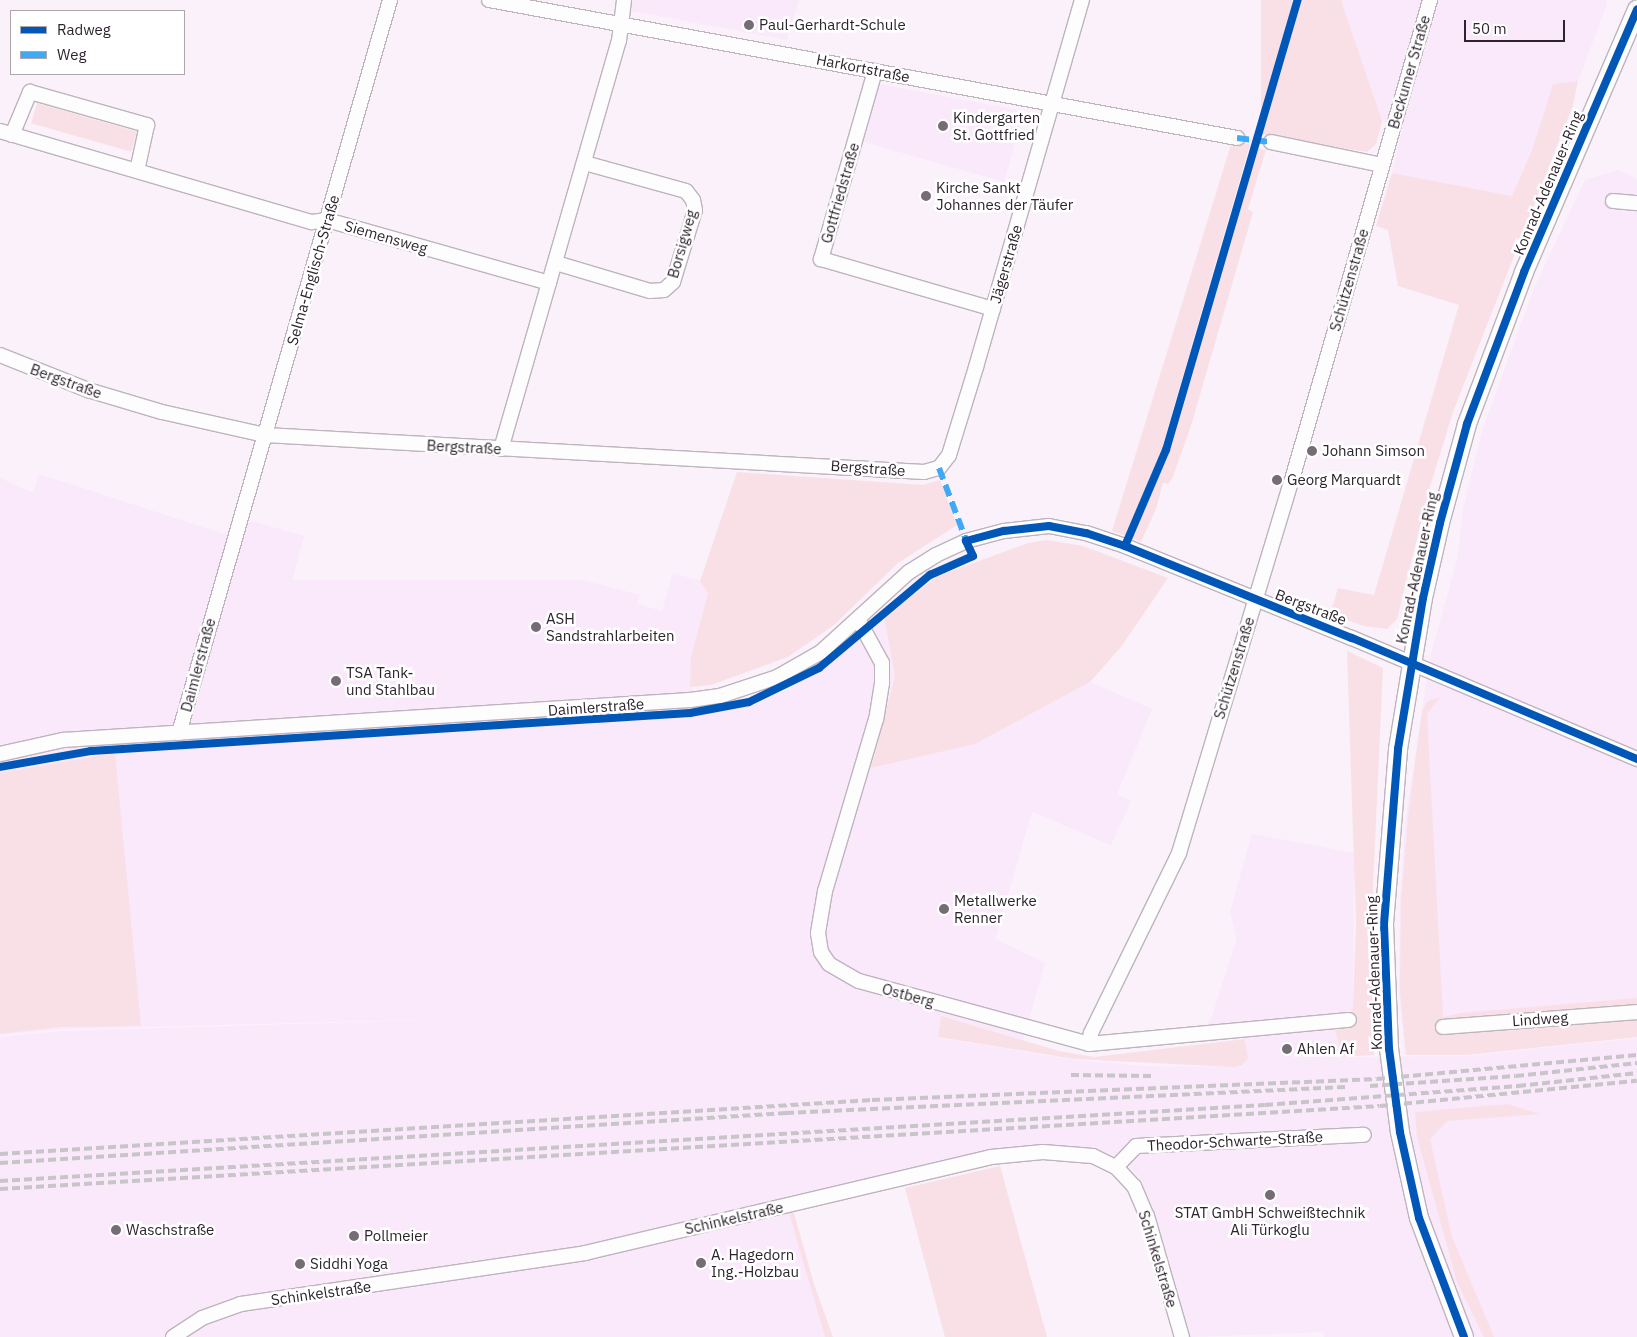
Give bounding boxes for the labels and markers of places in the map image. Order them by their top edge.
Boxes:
place label: Paul-Gerhardt-Schule [759,16,906,34]
marker: Paul-Gerhardt-Schule [743,19,755,31]
place label: Kindergarten St. Gottfried [953,108,1040,143]
marker: Kindergarten St. Gottfried [937,120,949,132]
place label: Kirche Sankt Johannes der Täufer [936,178,1073,213]
marker: Kirche Sankt Johannes der Täufer [920,190,932,202]
place label: Johann Simson [1322,442,1425,460]
marker: Johann Simson [1306,445,1318,457]
place label: Georg Marquardt [1287,471,1401,489]
marker: Georg Marquardt [1271,474,1283,486]
place label: ASH Sandstrahlarbeiten [546,609,675,644]
marker: ASH Sandstrahlarbeiten [530,621,542,633]
place label: TSA Tank- und Stahlbau [346,663,435,698]
marker: TSA Tank- und Stahlbau [330,675,342,687]
place label: Metallwerke Renner [954,891,1037,926]
marker: Metallwerke Renner [938,903,950,915]
place label: Ahlen Af [1297,1040,1354,1058]
marker: Ahlen Af [1281,1043,1293,1055]
marker: STAT GmbH Schweißtechnik Ali Türkoglu [1264,1189,1276,1201]
place label: STAT GmbH Schweißtechnik Ali Türkoglu [1175,1203,1365,1238]
place label: Waschstraße [126,1221,214,1239]
marker: Waschstraße [110,1224,122,1236]
place label: Pollmeier [364,1227,428,1245]
marker: Pollmeier [348,1230,360,1242]
place label: A. Hagedorn Ing.-Holzbau [711,1245,799,1280]
place label: Siddhi Yoga [310,1255,388,1273]
marker: A. Hagedorn Ing.-Holzbau [695,1257,707,1269]
marker: Siddhi Yoga [294,1258,306,1270]

